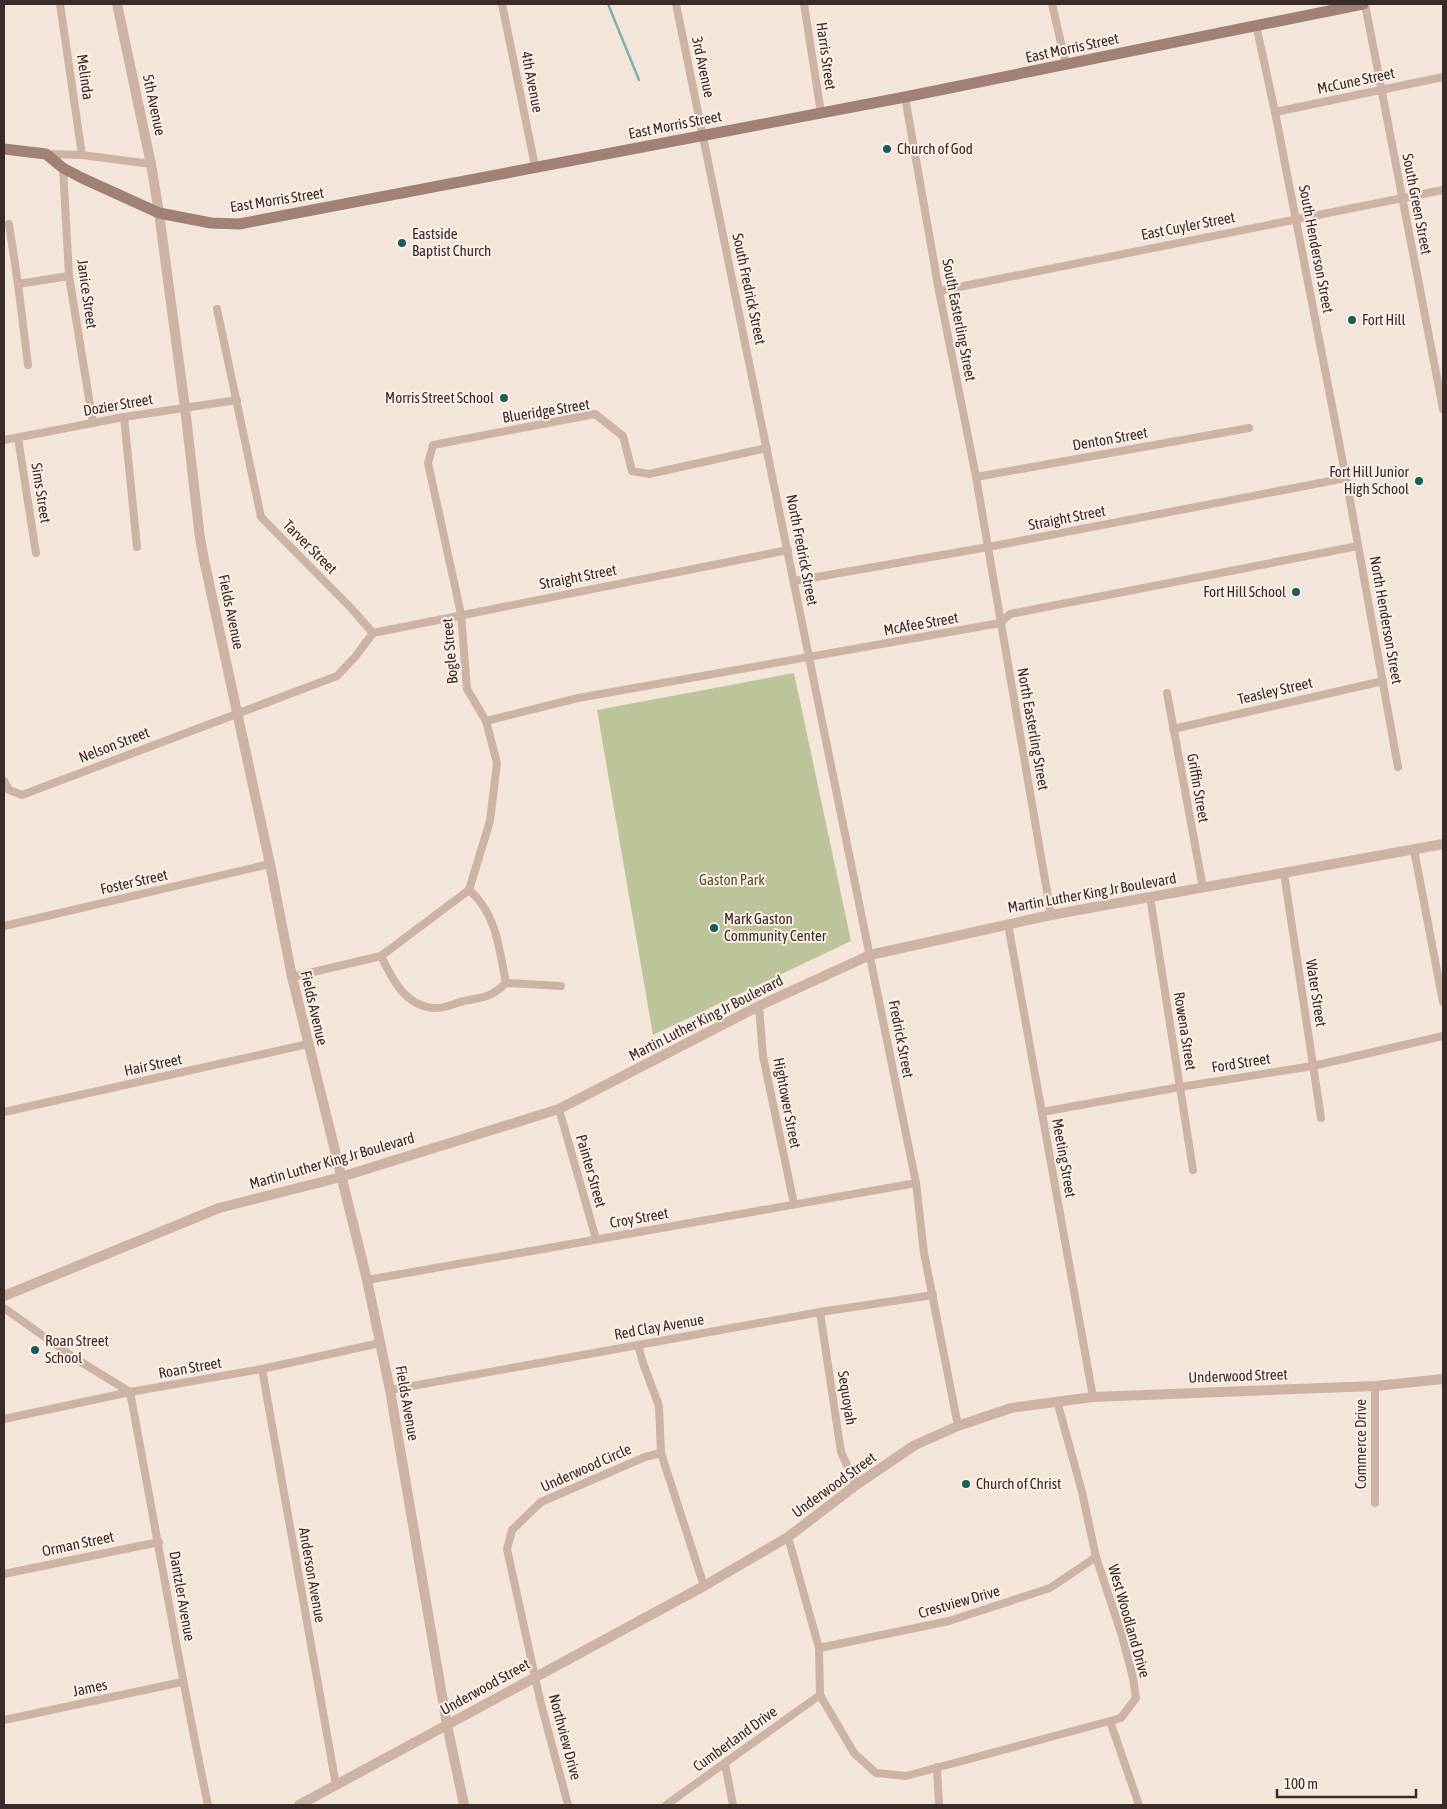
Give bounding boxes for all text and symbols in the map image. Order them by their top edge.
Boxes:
street label: Harris Street [813,21,840,91]
street label: East Morris Street [1024,29,1120,66]
street label: 3rd Avenue [689,35,718,99]
street label: 4th Avenue [518,50,547,114]
street label: Melinda [74,53,97,101]
street label: McCune Street [1316,64,1396,97]
street label: 5th Avenue [140,73,169,137]
street label: East Morris Street [627,107,723,142]
place label: Church of God [897,140,973,157]
marker: Church of God [881,143,893,155]
street label: South Green Street [1399,152,1436,256]
street label: South Henderson Street [1296,183,1337,314]
street label: East Morris Street [229,184,325,215]
street label: East Cuyler Street [1140,208,1236,243]
place label: Eastside Baptist Church [412,225,491,259]
street label: South Fredrick Street [729,232,770,346]
marker: Eastside Baptist Church [396,237,408,249]
street label: South Easterling Street [939,257,980,383]
street label: Janice Street [74,258,101,330]
place label: Fort Hill [1362,311,1406,328]
marker: Fort Hill [1346,314,1358,326]
place label: Morris Street School [385,389,494,406]
street label: Dozier Street [82,390,154,419]
marker: Morris Street School [498,392,510,404]
street label: Blueridge Street [501,395,591,426]
street label: Denton Street [1071,424,1149,453]
street label: Sims Street [28,462,55,524]
place label: Fort Hill Junior High School [1329,463,1410,497]
marker: Fort Hill Junior High School [1413,475,1425,487]
street label: North Fredrick Street [783,493,822,607]
street label: Straight Street [1027,502,1107,533]
street label: Tarver Street [280,516,341,577]
street label: North Henderson Street [1367,555,1406,685]
street label: Straight Street [538,561,618,592]
street label: Fields Avenue [215,573,248,651]
place label: Fort Hill School [1203,583,1286,600]
marker: Fort Hill School [1290,586,1302,598]
street label: McAfee Street [882,609,960,638]
street label: Bogle Street [438,617,461,685]
street label: North Easterling Street [1014,666,1053,791]
street label: Teasley Street [1236,674,1314,707]
street label: Nelson Street [76,723,152,766]
street label: Griffin Street [1184,752,1213,824]
street label: Foster Street [99,866,169,897]
street label: Martin Luther King Jr Boulevard [1006,869,1177,916]
park label: Gaston Park [699,871,765,888]
place label: Mark Gaston Community Center [724,910,827,944]
marker: Mark Gaston Community Center [708,922,720,934]
street label: Water Street [1303,958,1330,1028]
street label: Fields Avenue [298,969,331,1047]
street label: Martin Luther King Jr Boulevard [626,971,786,1064]
street label: Rowena Street [1171,990,1200,1071]
street label: Fredrick Street [886,999,917,1079]
street label: Ford Street [1210,1049,1272,1076]
street label: Hair Street [123,1050,183,1079]
street label: Hightower Street [770,1056,805,1150]
street label: Meeting Street [1049,1117,1080,1199]
street label: Martin Luther King Jr Boulevard [248,1129,416,1192]
street label: Painter Street [573,1132,610,1209]
street label: Croy Street [608,1204,670,1231]
street label: Red Clay Avenue [613,1310,705,1343]
place label: Roan Street School [45,1332,109,1366]
marker: Roan Street School [29,1344,41,1356]
street label: Roan Street [157,1354,223,1381]
street label: Fields Avenue [393,1364,423,1442]
street label: Underwood Street [1188,1365,1288,1386]
street label: Sequoyah [835,1370,860,1426]
street label: Commerce Drive [1352,1399,1369,1489]
street label: Underwood Circle [538,1440,634,1495]
street label: Underwood Street [788,1448,879,1521]
place label: Church of Christ [976,1475,1061,1492]
marker: Church of Christ [960,1478,972,1490]
street label: Anderson Avenue [296,1526,329,1624]
street label: Orman Street [40,1528,115,1559]
street label: Dantzler Avenue [166,1550,199,1642]
street label: West Woodland Drive [1105,1562,1154,1680]
street label: Crestview Drive [916,1582,1002,1621]
street label: Underwood Street [437,1655,532,1718]
street label: James [71,1676,109,1699]
street label: Northview Drive [546,1692,585,1782]
street label: Cumberland Drive [689,1702,780,1775]
scale bar [1277,1766,1416,1798]
text: 100 m [1284,1775,1318,1792]

